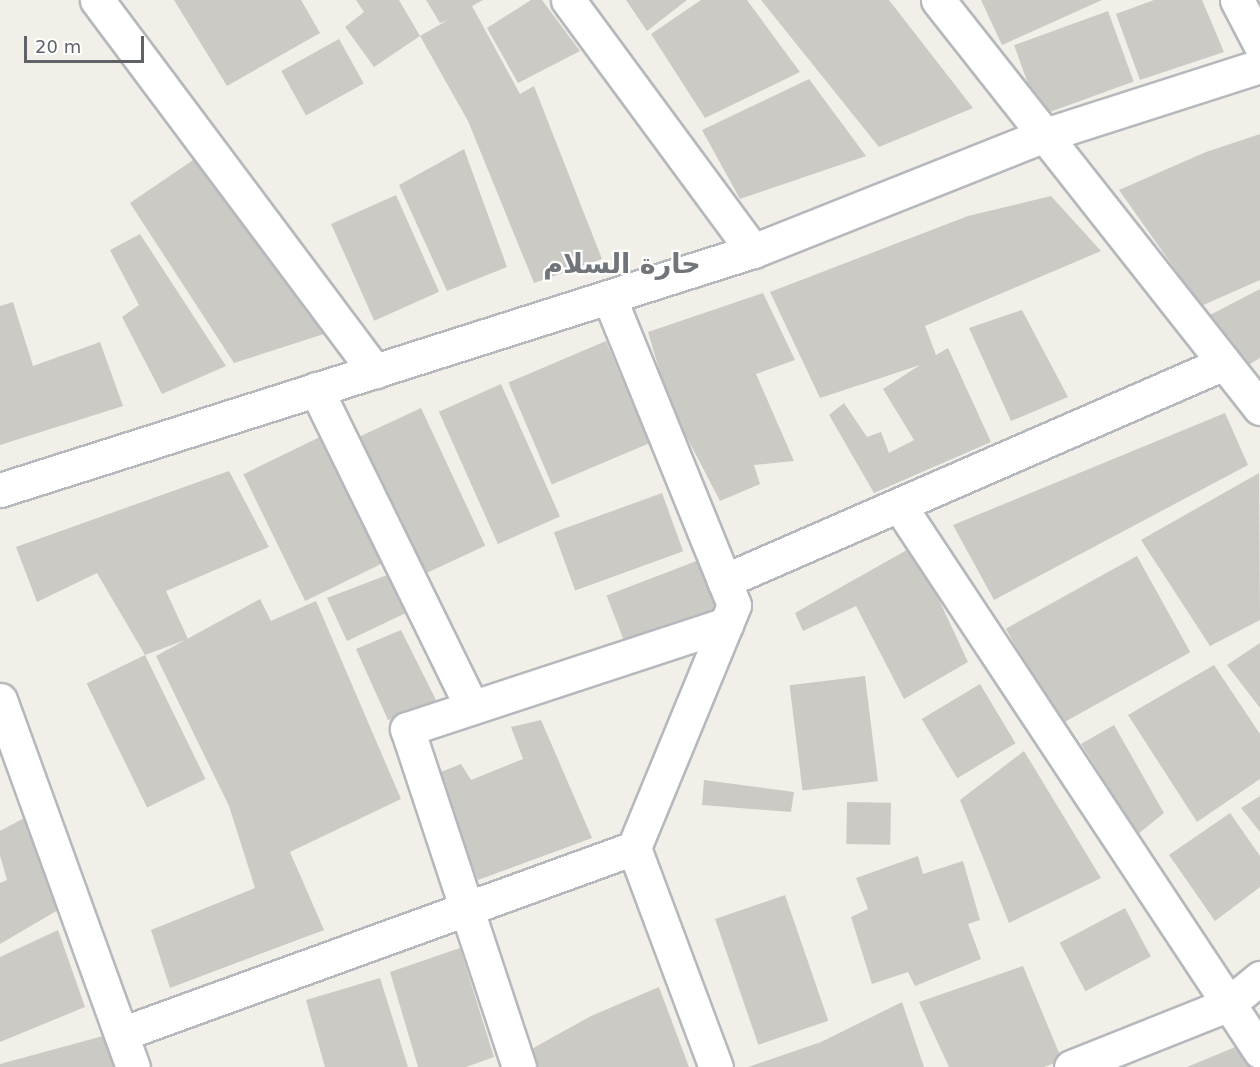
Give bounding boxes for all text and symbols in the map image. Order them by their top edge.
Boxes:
scale bar [27,24,147,62]
text: 20 m [35,36,81,57]
district label: حارة السلام [543,248,701,280]

